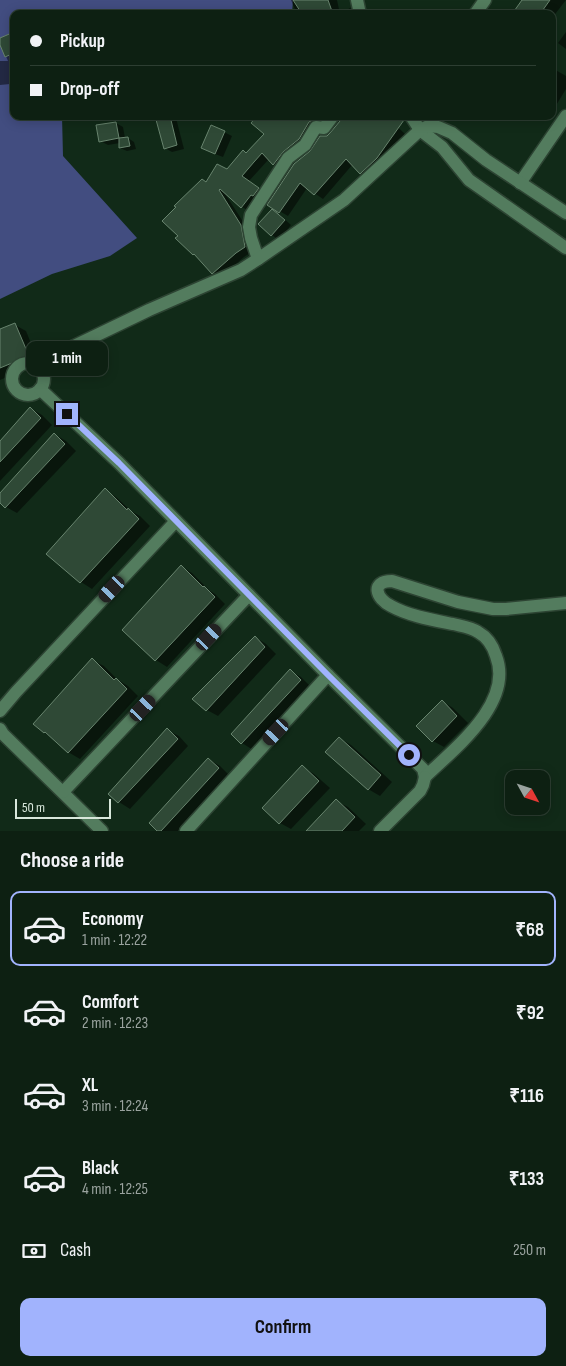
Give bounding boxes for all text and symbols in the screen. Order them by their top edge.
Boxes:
text: Pickup [60,30,105,53]
text: Drop-off [60,78,120,101]
callout: 1 min [26,342,108,376]
text: 1 min [52,349,82,368]
route end [56,403,78,425]
car [96,573,127,605]
car [193,621,224,653]
car [127,692,158,724]
car [260,716,291,748]
route start [398,744,420,766]
north arrow [505,770,550,815]
map controls [505,770,550,815]
scale bar [15,796,111,819]
text: 50 m [22,799,45,816]
text: Choose a ride [20,847,124,874]
icon: car [22,906,67,951]
text: Economy [82,908,144,931]
text: ₹68 [515,919,544,942]
text: 1 min · 12:22 [82,931,147,950]
icon: car [22,989,67,1034]
text: Comfort [82,991,139,1014]
text: ₹92 [516,1002,544,1025]
text: 2 min · 12:23 [82,1014,148,1033]
icon: car [22,1072,67,1117]
text: XL [82,1074,98,1097]
text: ₹116 [509,1085,544,1108]
text: 3 min · 12:24 [82,1097,148,1116]
icon: car [22,1155,67,1200]
text: Black [82,1157,119,1180]
text: ₹133 [509,1168,544,1191]
text: 4 min · 12:25 [82,1180,148,1199]
icon: cash [20,1237,48,1265]
text: Cash [60,1239,91,1262]
text: 250 m [513,1241,546,1260]
button: Confirm [20,1298,546,1356]

